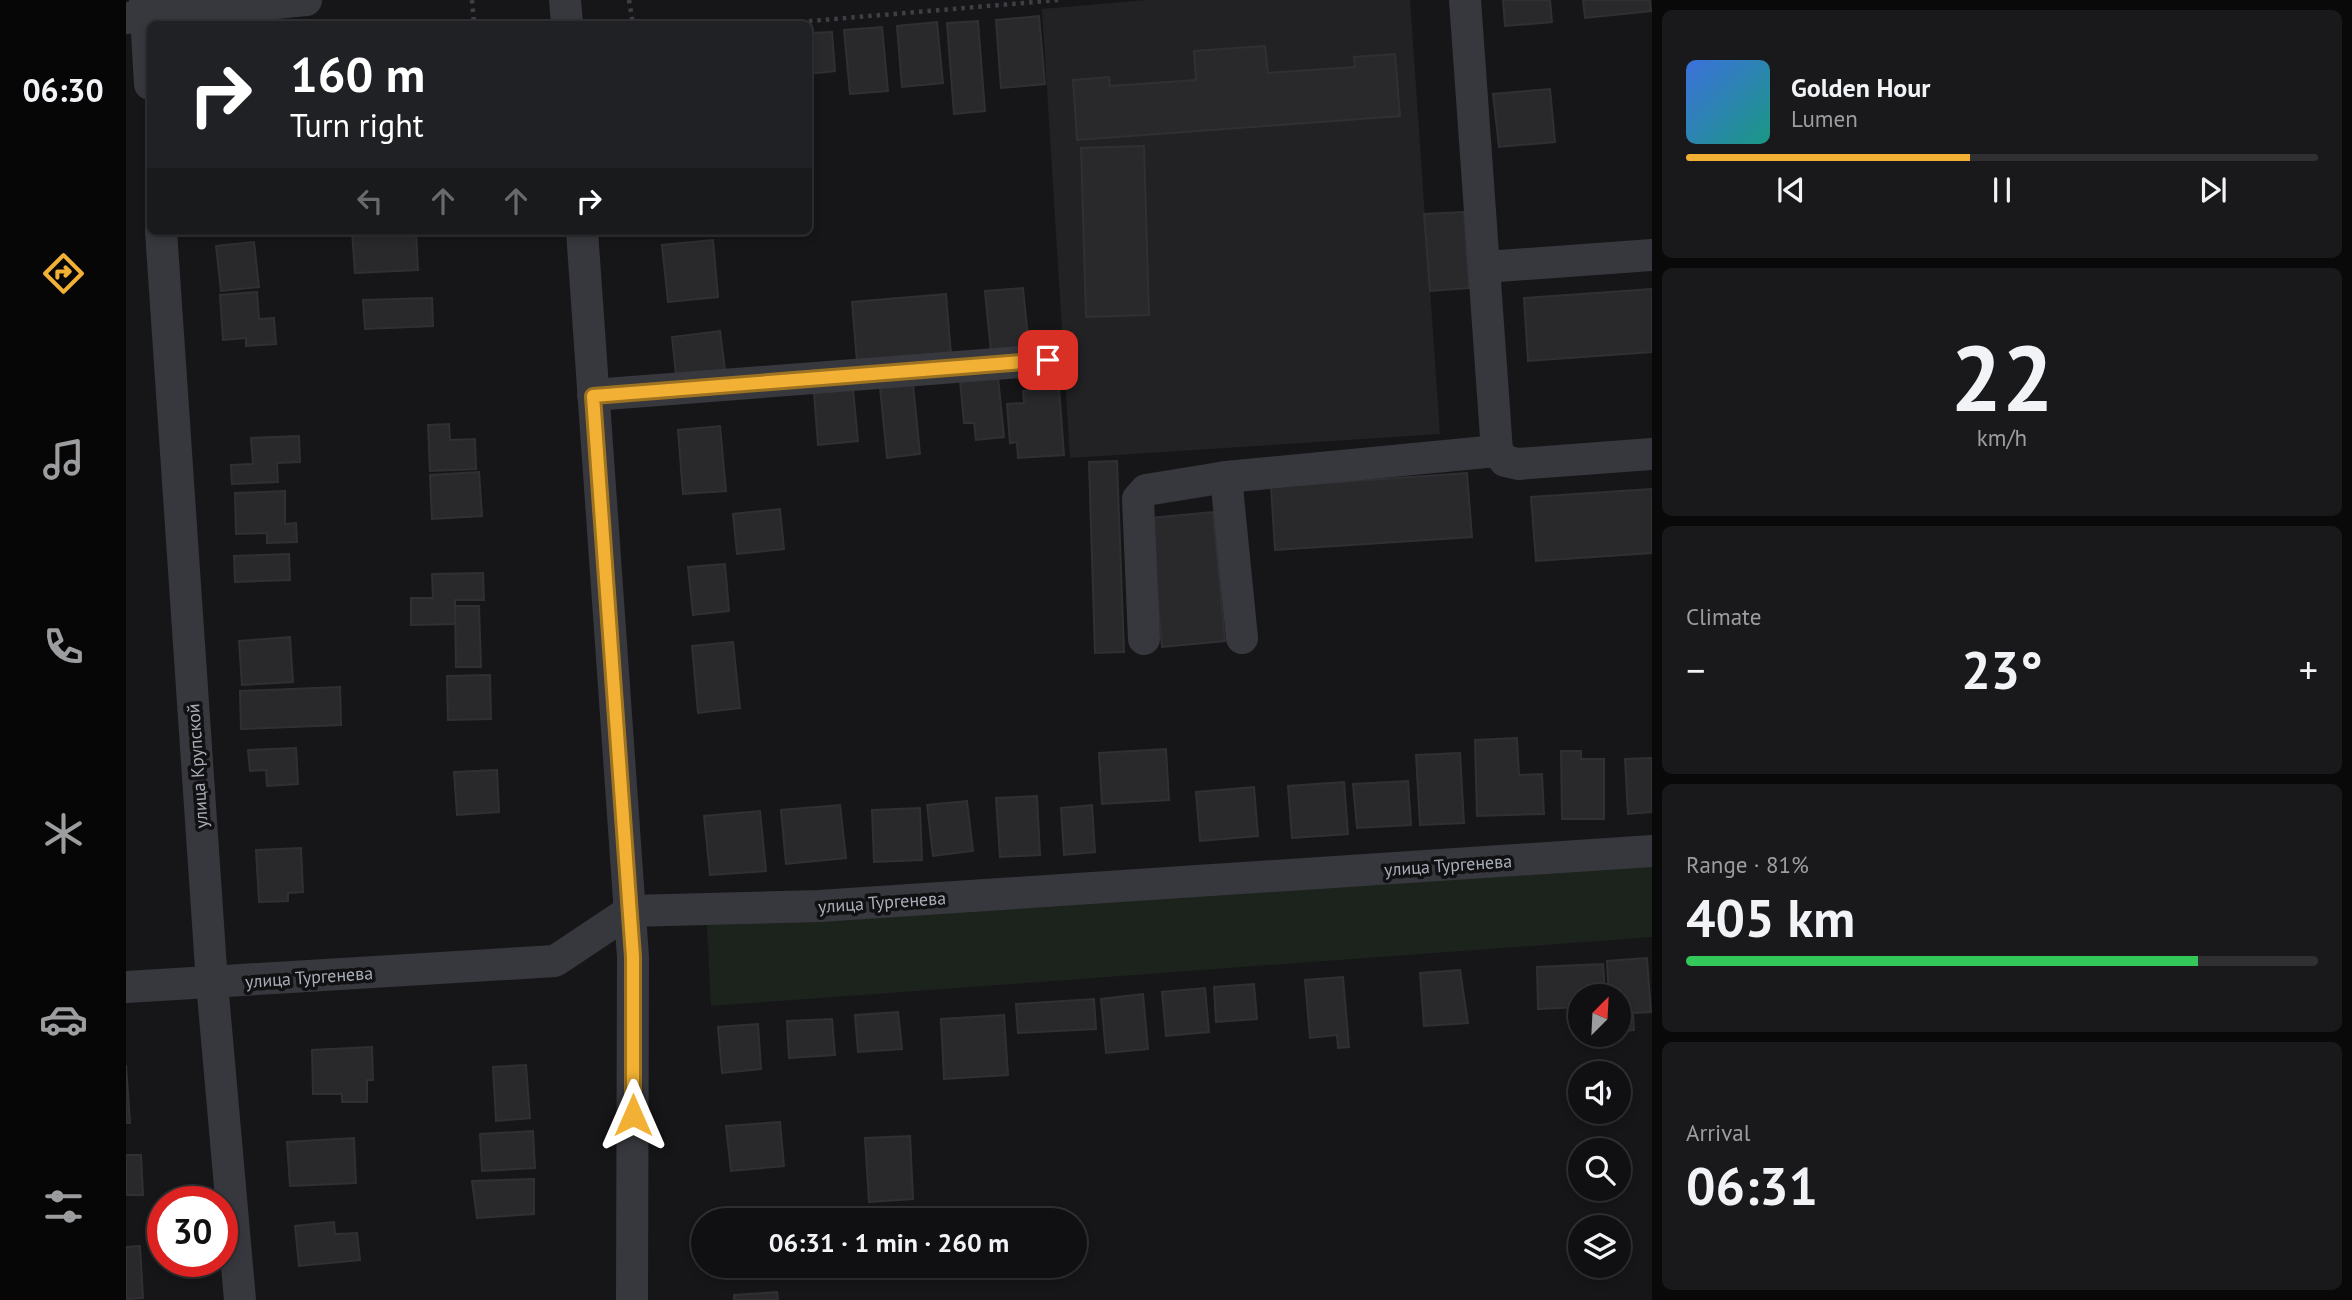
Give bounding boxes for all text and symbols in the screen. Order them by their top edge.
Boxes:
text: 160 m [290,42,425,106]
icon: right [175,49,266,140]
text: 06:30 [22,69,104,111]
text: Golden Hour [1791,71,1930,104]
text: Turn right [290,104,424,146]
text: Lumen [1791,104,1858,133]
icon: previous [1772,171,1810,209]
icon: pause [1983,171,2021,209]
icon: next [2194,171,2232,209]
icon: left [351,182,389,220]
icon: ahead [424,182,462,220]
icon: ahead [497,182,535,220]
icon: right [570,182,608,220]
icon: directions [39,249,88,298]
text: 22 [1950,318,2054,436]
pin [1018,330,1078,390]
icon: arrive [1029,341,1067,379]
text: km/h [1977,423,2027,452]
icon: music [39,435,88,484]
text: Climate [1686,602,1761,631]
icon: phone [39,622,88,671]
text: 23° [1961,636,2043,703]
text: − [1686,645,1705,694]
text: + [2299,645,2318,694]
street label: улица Крупской [181,703,213,829]
icon: climate [39,809,88,858]
street label: улица Тургенева [1383,849,1513,881]
text: Range · 81% [1686,850,1809,879]
text: 405 km [1686,884,1855,951]
street label: улица Тургенева [817,886,947,918]
street label: улица Тургенева [244,961,374,993]
north arrow [1568,984,1631,1046]
map controls [1568,984,1631,1278]
icon: car [39,995,88,1044]
button: sound [1568,1061,1631,1124]
position arrow [596,1078,670,1152]
text: Arrival [1686,1118,1750,1147]
button: search [1568,1138,1631,1201]
text: 06:31 [1686,1152,1818,1219]
icon: filters [39,1182,88,1231]
speed limit sign: 30 [147,1186,238,1277]
button: layers [1568,1215,1631,1278]
text: 06:31 · 1 min · 260 m [769,1226,1009,1259]

